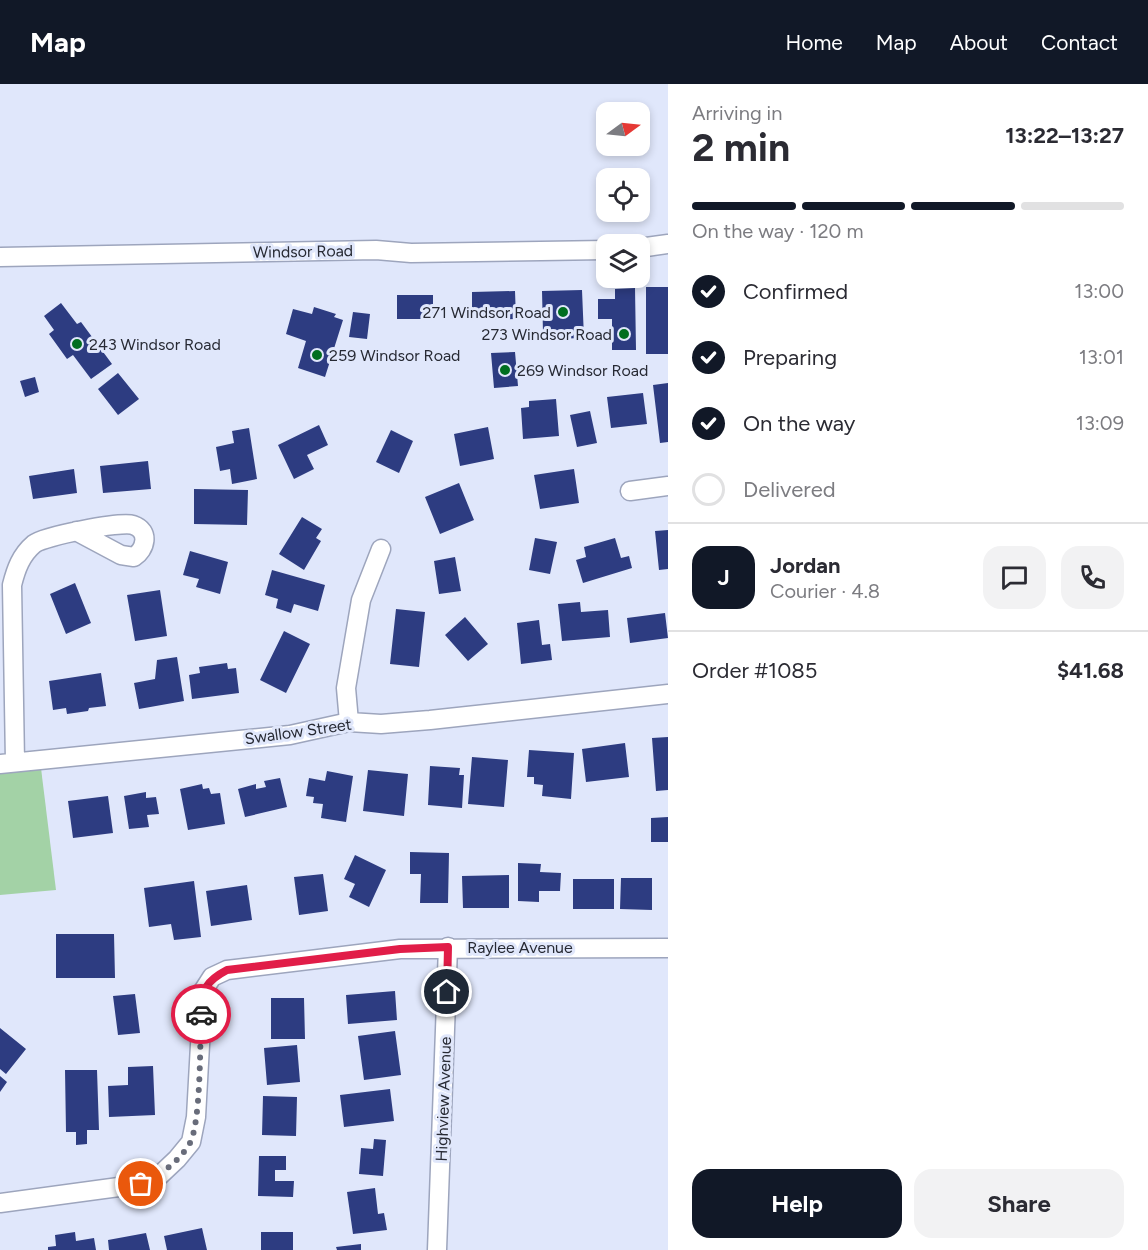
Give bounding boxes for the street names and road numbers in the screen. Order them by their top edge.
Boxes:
street label: Windsor Road [253,241,353,262]
street label: Swallow Street [243,715,353,748]
street label: Raylee Avenue [467,938,573,957]
street label: Highview Avenue [432,1036,455,1162]

